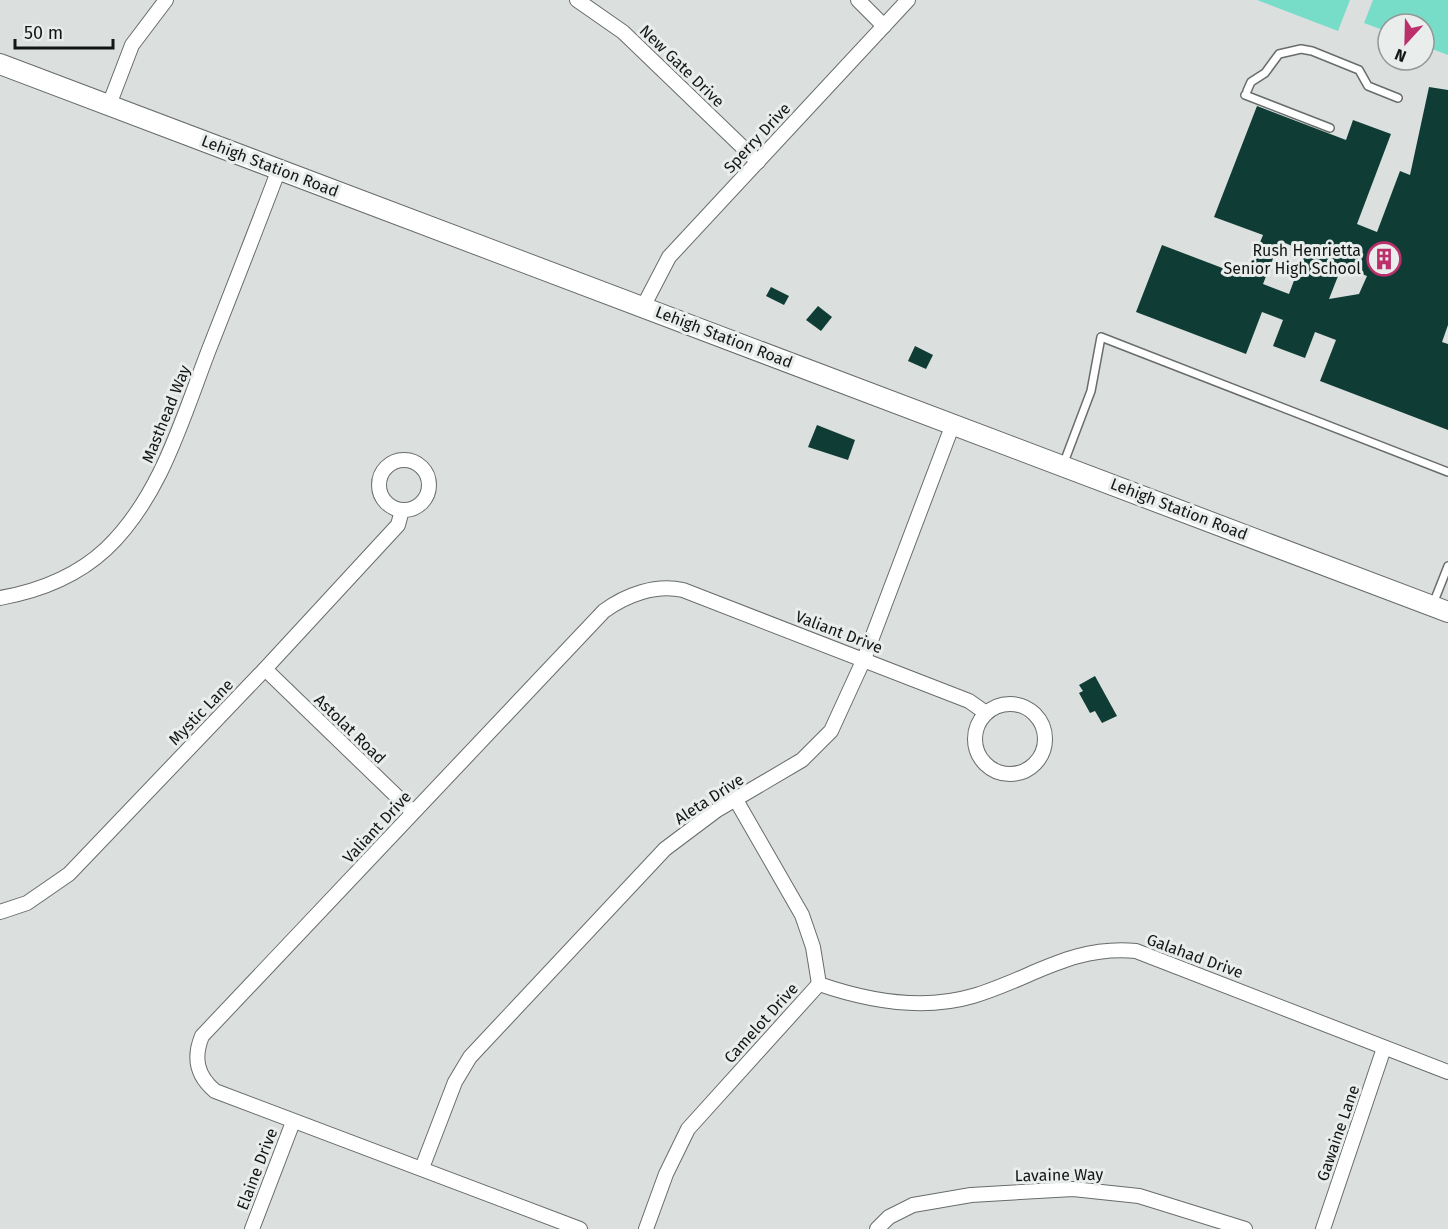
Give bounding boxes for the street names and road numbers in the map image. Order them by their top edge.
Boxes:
street label: New Gate Drive [636,21,728,111]
street label: Sperry Drive [720,99,794,177]
street label: Lehigh Station Road [199,131,341,201]
street label: Lehigh Station Road [653,302,795,372]
street label: Masthead Way [138,362,194,466]
street label: Lehigh Station Road [1108,474,1250,544]
street label: Valiant Drive [793,607,885,657]
street label: Mystic Lane [165,675,237,749]
street label: Astolat Road [310,690,390,768]
street label: Aleta Drive [671,770,747,828]
street label: Valiant Drive [339,787,415,867]
street label: Galahad Drive [1144,930,1246,982]
street label: Camelot Drive [720,979,802,1067]
street label: Gawaine Lane [1313,1083,1363,1183]
street label: Elaine Drive [233,1125,281,1213]
street label: Lavaine Way [1015,1165,1104,1185]

